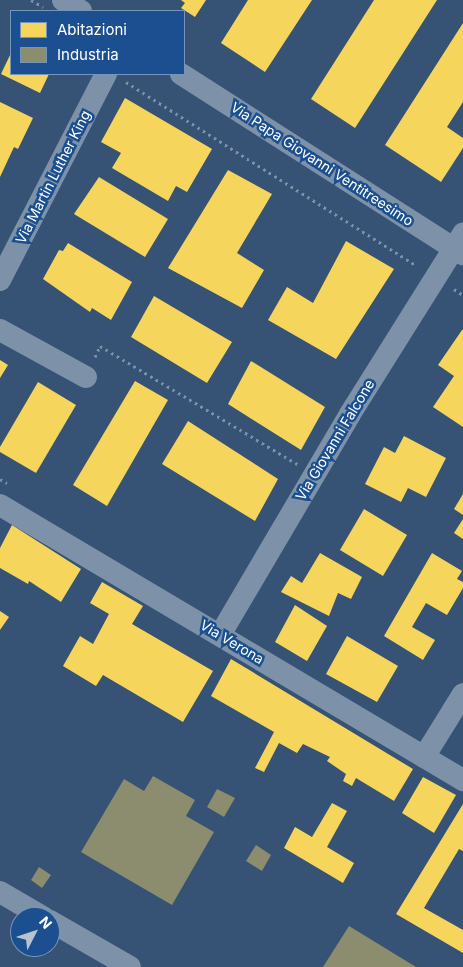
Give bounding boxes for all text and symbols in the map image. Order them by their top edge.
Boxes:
legend [10,10,185,75]
text: Abitazioni [57,20,127,39]
text: Industria [57,45,119,64]
street label: Via Papa Giovanni Ventitreesimo [228,99,416,229]
street label: Via Martin Luther King [12,108,94,246]
street label: Via Giovanni Falcone [292,376,378,504]
street label: Via Verona [197,616,267,668]
north arrow [10,907,60,957]
text: N [36,913,56,932]

